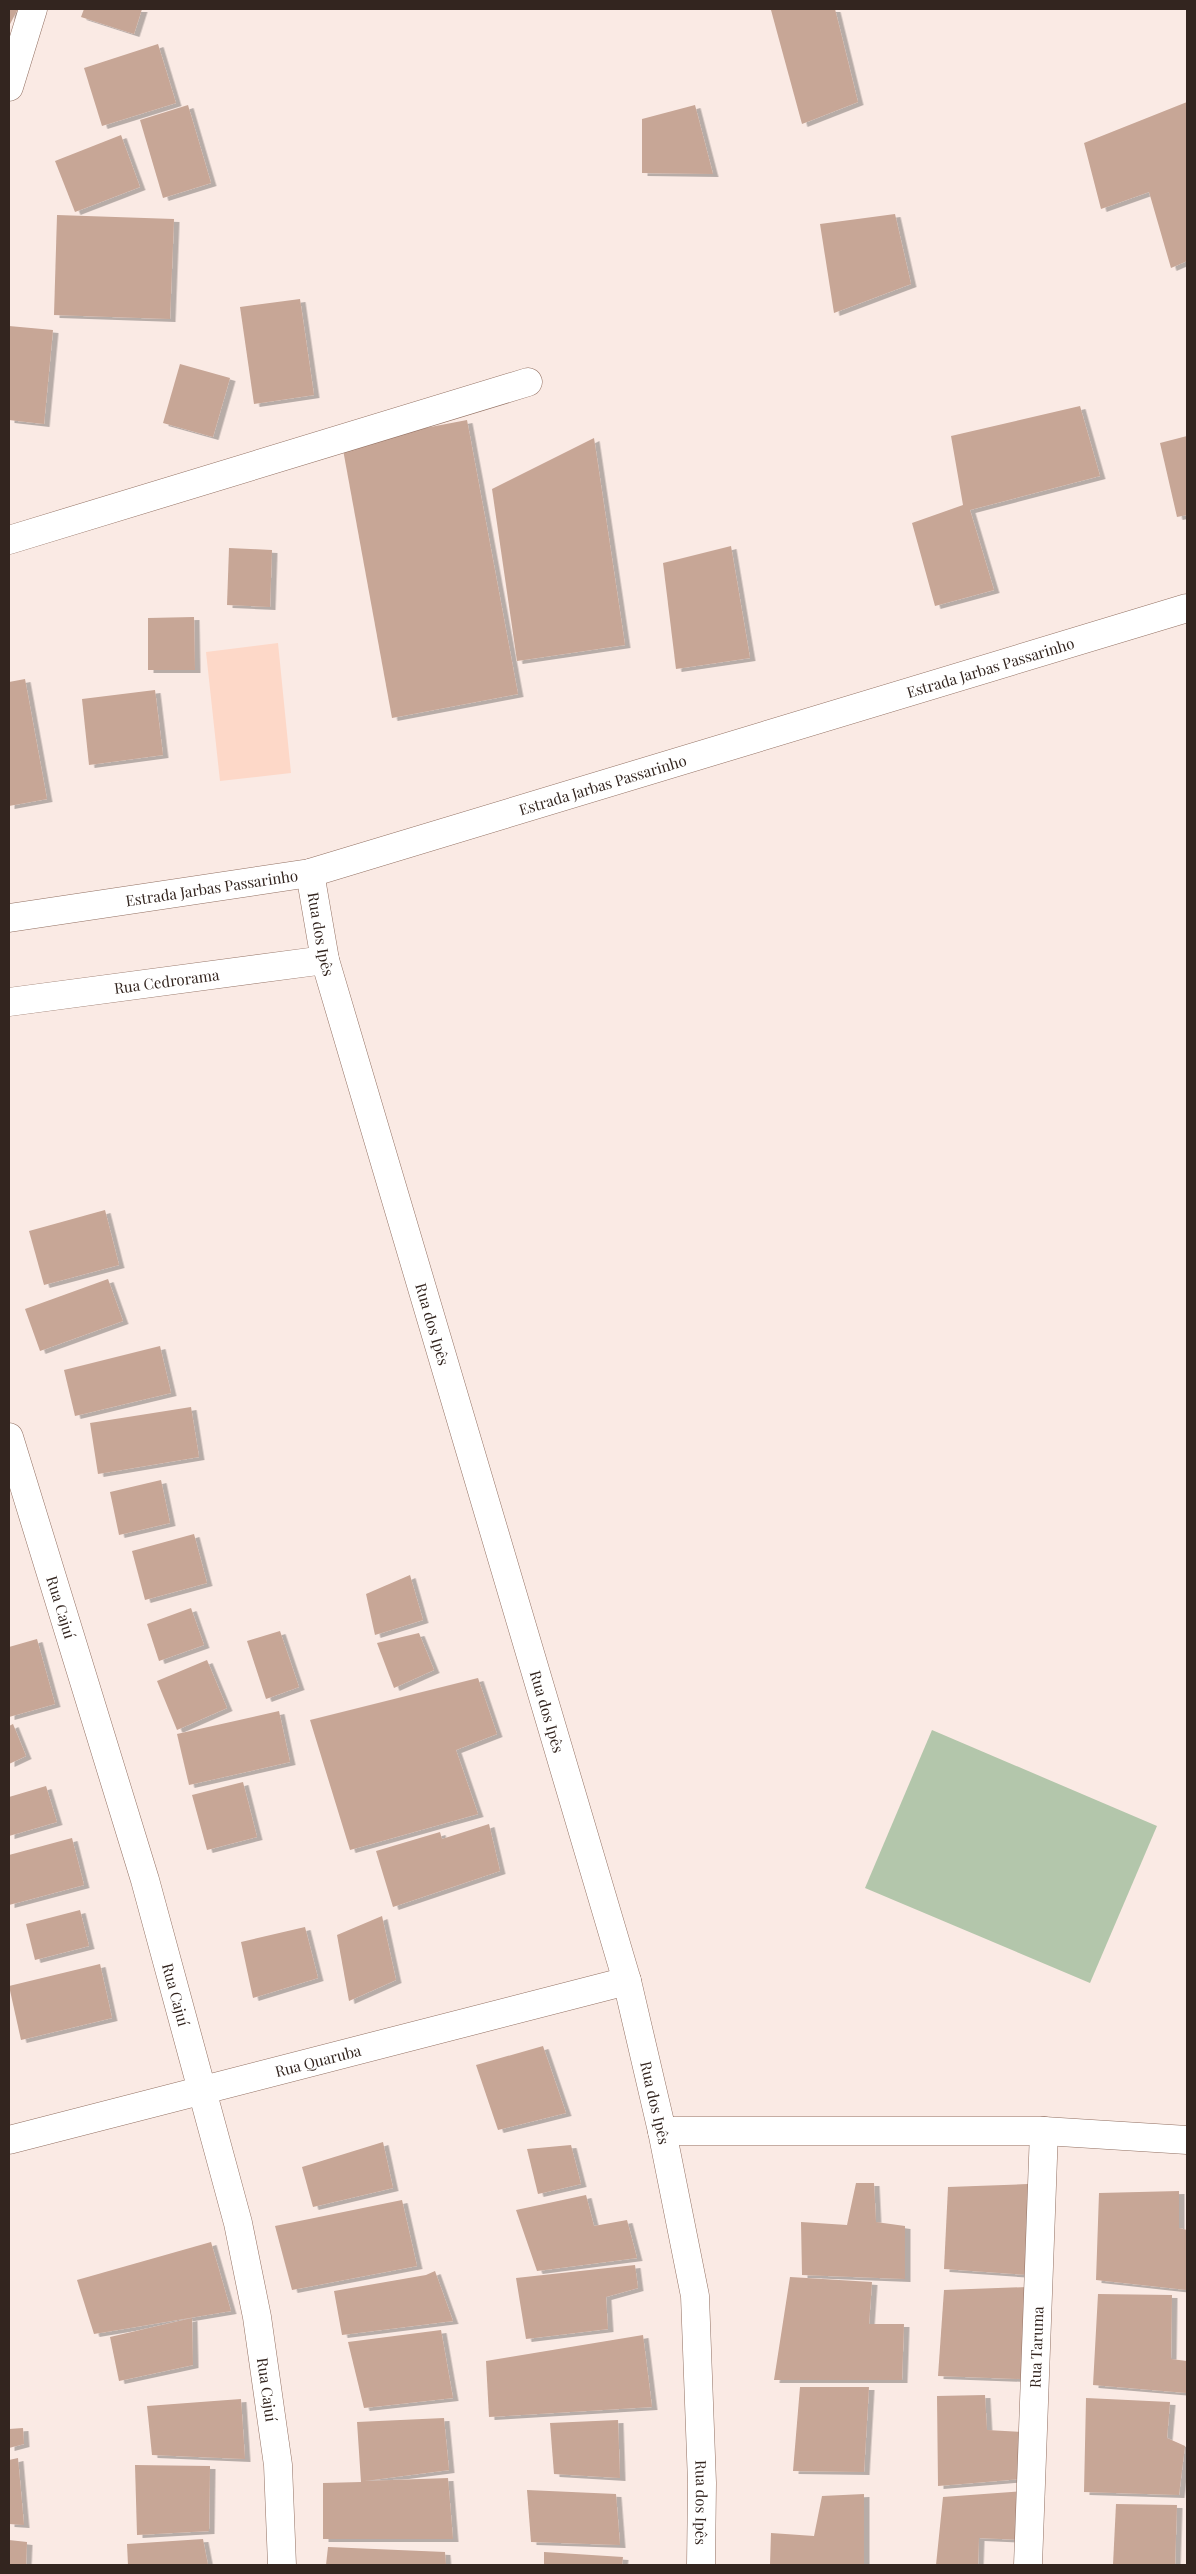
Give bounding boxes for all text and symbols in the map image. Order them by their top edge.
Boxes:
street label: Estrada Jarbas Passarinho [904,633,1077,702]
street label: Estrada Jarbas Passarinho [516,750,689,819]
street label: Estrada Jarbas Passarinho [124,865,299,910]
street label: Rua dos Ipês [303,891,339,978]
street label: Rua Cedrorama [113,964,221,998]
street label: Rua dos Ipês [411,1281,454,1368]
street label: Rua Cajuí [42,1573,80,1641]
street label: Rua dos Ipês [526,1668,569,1755]
street label: Rua Cajuí [158,1961,194,2029]
street label: Rua Quaruba [273,2040,364,2081]
street label: Rua dos Ipês [636,2059,674,2146]
street label: Rua Taruma [1025,2305,1048,2388]
street label: Rua Cajuí [253,2356,282,2423]
street label: Rua dos Ipês [691,2460,712,2545]

